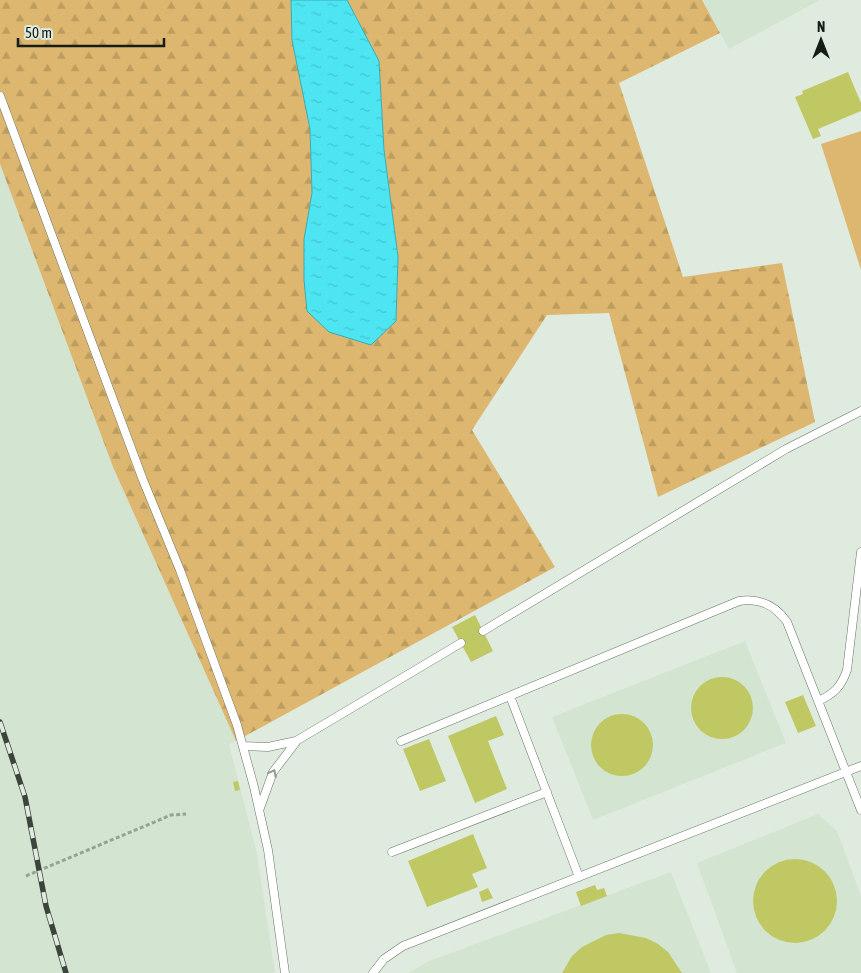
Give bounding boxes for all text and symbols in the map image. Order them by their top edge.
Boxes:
scale bar [18,15,164,47]
north arrow [796,15,846,65]
text: N [817,19,825,35]
text: 50 m [25,24,52,41]
one-way arrow [267,769,277,778]

